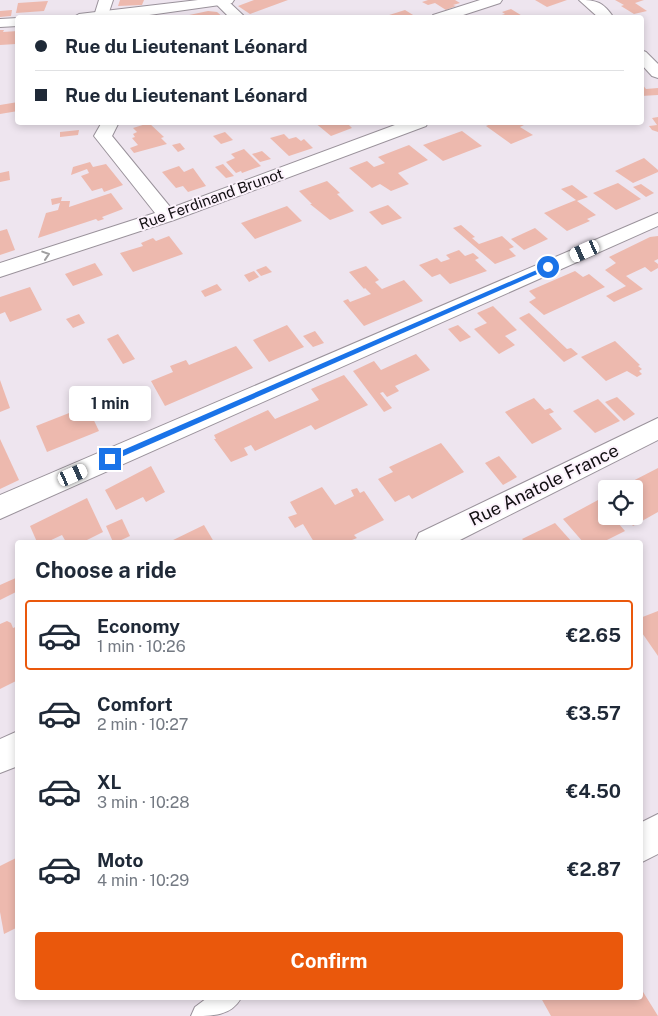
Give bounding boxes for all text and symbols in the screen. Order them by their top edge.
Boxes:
text: Rue du Lieutenant Léonard [65,35,308,57]
text: Rue du Lieutenant Léonard [65,84,308,106]
street label: Rue Ferdinand Brunot [136,164,285,233]
car [568,238,601,264]
one-way arrow [42,251,50,261]
route start [537,256,559,278]
callout: 1 min [69,386,151,422]
text: 1 min [91,394,129,413]
street label: Rue Anatole France [466,439,622,530]
route end [99,448,121,470]
car [56,462,89,488]
map controls [598,480,643,525]
button: locate [598,480,643,525]
text: Choose a ride [35,557,177,583]
icon: car [37,613,82,658]
text: Economy [97,615,180,637]
text: €2.65 [566,624,621,646]
text: 1 min · 10:26 [97,637,186,656]
icon: car [37,691,82,736]
text: Comfort [97,693,173,715]
text: €3.57 [566,702,621,724]
text: 2 min · 10:27 [97,715,188,734]
icon: car [37,769,82,814]
text: XL [97,771,122,793]
text: €4.50 [566,780,621,802]
text: 3 min · 10:28 [97,793,190,812]
icon: car [37,847,82,892]
text: Moto [97,849,143,871]
text: €2.87 [567,858,621,880]
text: 4 min · 10:29 [97,871,189,890]
button: Confirm [35,932,623,990]

